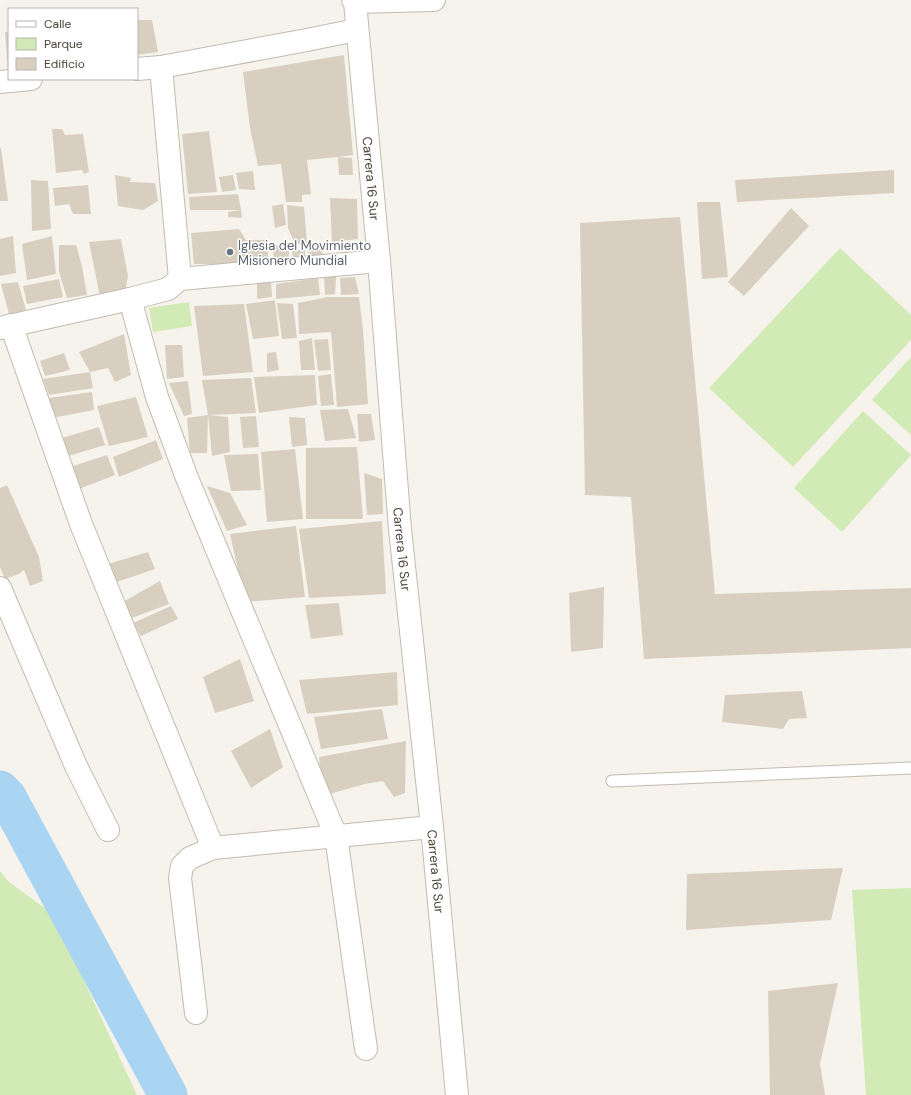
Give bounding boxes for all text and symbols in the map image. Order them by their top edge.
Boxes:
legend [8,8,138,80]
text: Calle [44,16,71,32]
text: Parque [44,36,83,52]
text: Edificio [44,56,85,72]
street label: Carrera 16 Sur [359,136,384,221]
place label: Iglesia del Movimiento Misionero Mundial [238,237,371,269]
marker: Iglesia del Movimiento Misionero Mundial [225,247,235,257]
street label: Carrera 16 Sur [390,507,415,592]
street label: Carrera 16 Sur [424,829,449,914]

